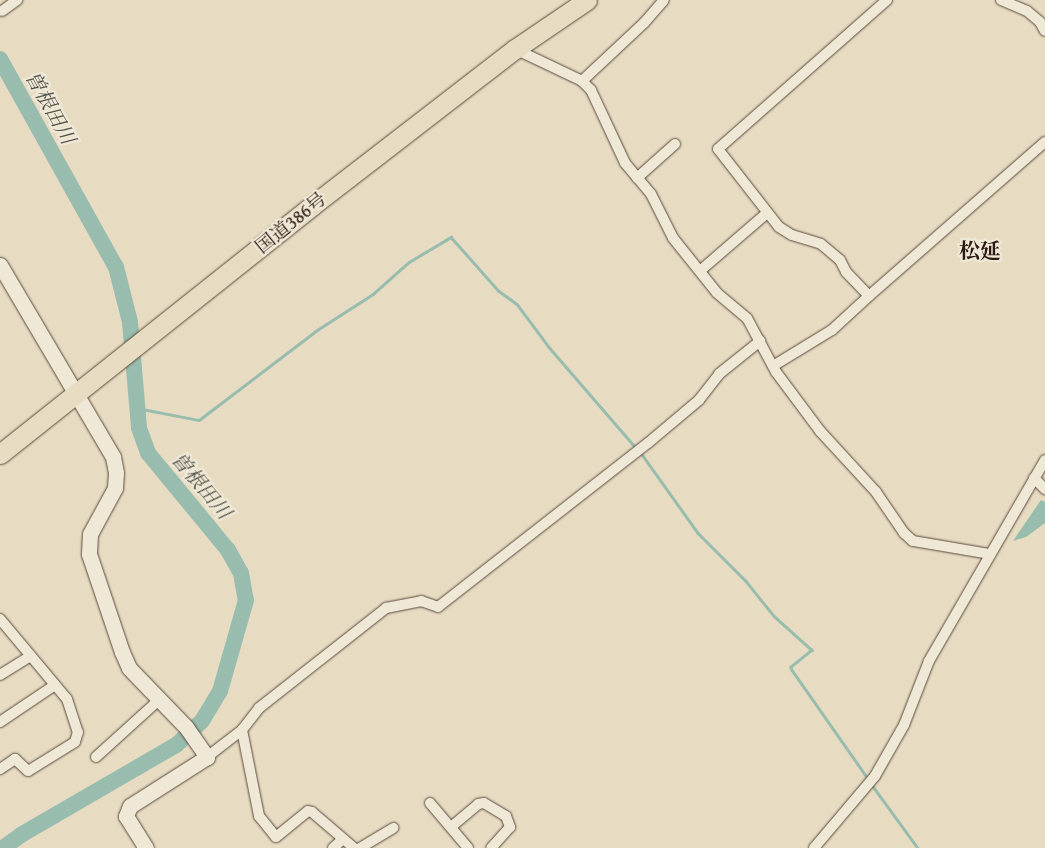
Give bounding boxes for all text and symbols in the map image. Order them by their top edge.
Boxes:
water label: 曽根田川 [21,66,81,148]
street label: 国道386号 [251,188,331,258]
district label: 松延 [959,238,1001,264]
water label: 曽根田川 [167,447,237,523]

